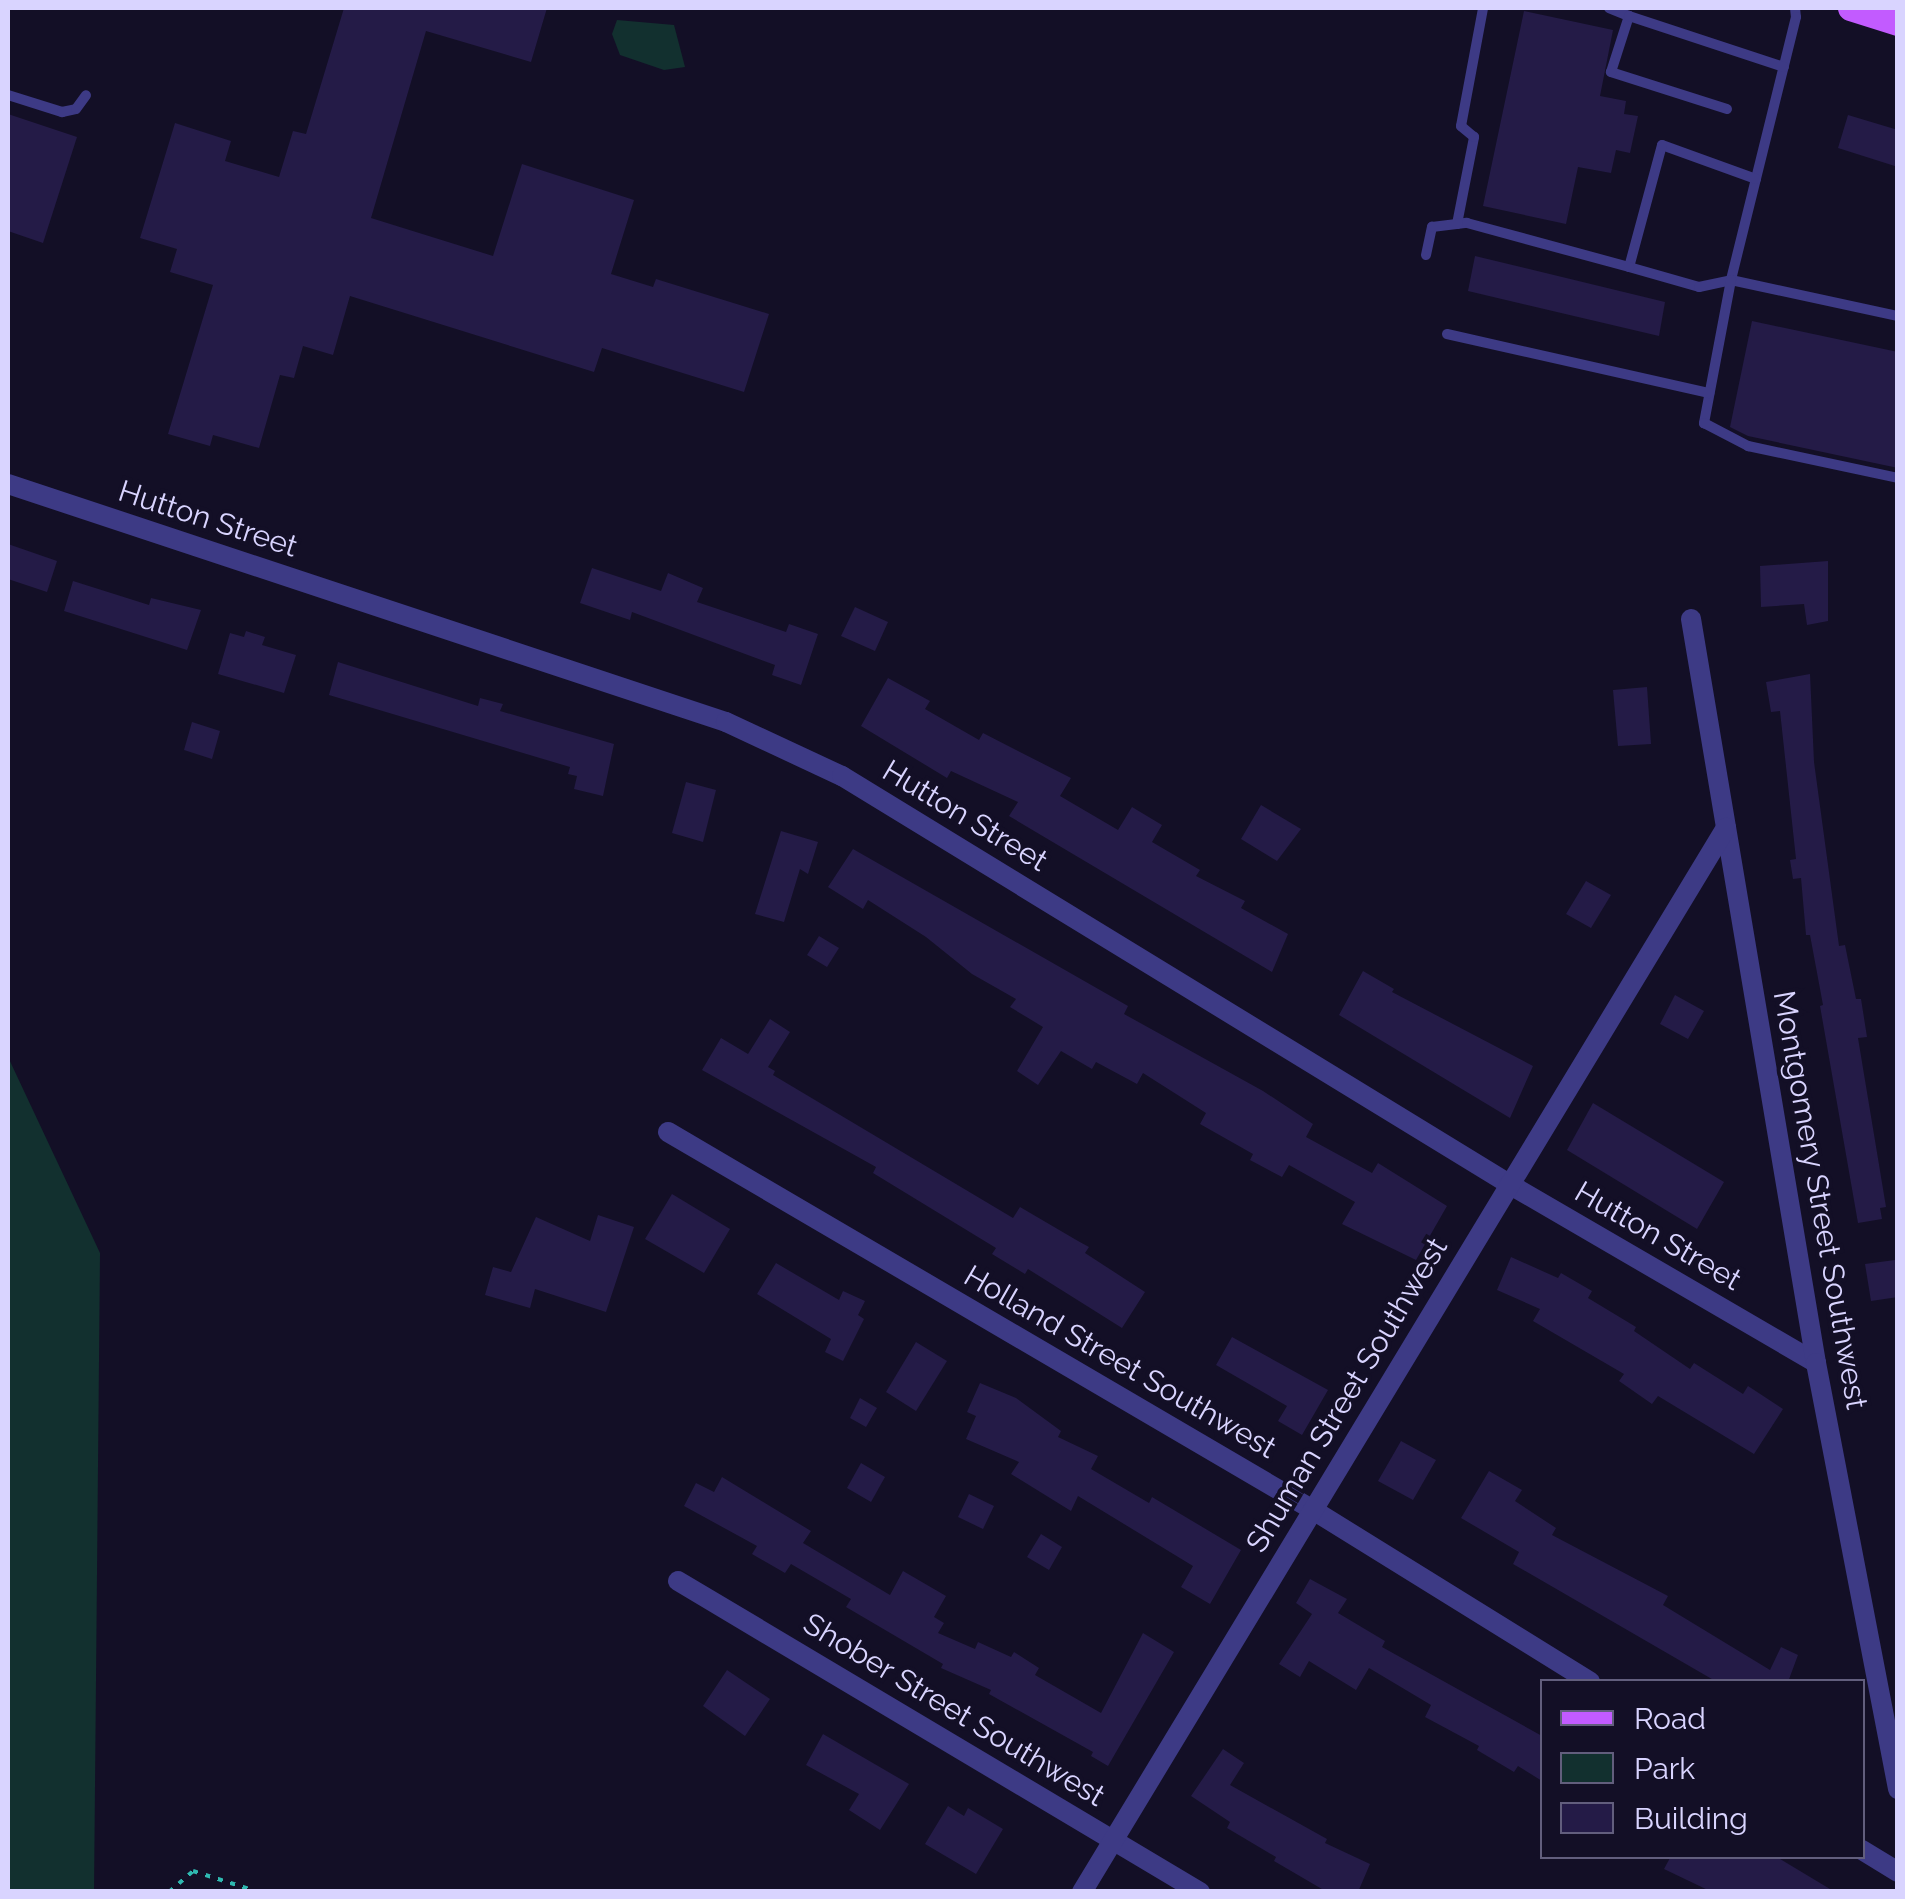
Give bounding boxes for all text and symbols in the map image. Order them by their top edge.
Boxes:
street label: Hutton Street [114,473,302,565]
street label: Hutton Street [876,753,1054,879]
street label: Montgomery Street Southwest [1765,988,1875,1412]
street label: Hutton Street [1568,1174,1748,1298]
street label: Shuman Street Southwest [1239,1231,1455,1559]
street label: Holland Street Southwest [958,1258,1282,1466]
street label: Shober Street Southwest [797,1606,1111,1814]
legend [1540,1679,1865,1859]
text: Road [1634,1701,1706,1736]
text: Park [1634,1751,1695,1786]
text: Building [1634,1801,1748,1836]

